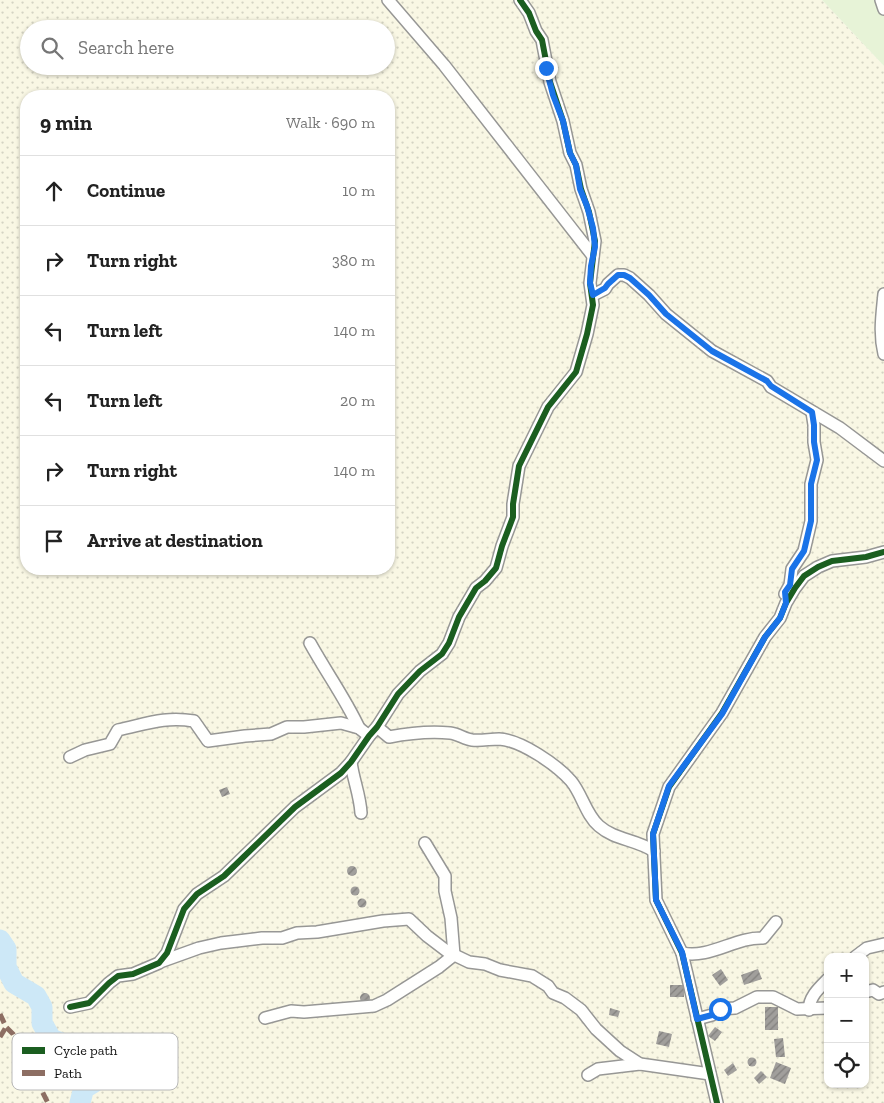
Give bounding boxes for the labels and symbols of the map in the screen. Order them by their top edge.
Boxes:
route end [535,57,558,80]
route start [709,998,732,1021]
legend [12,1033,178,1090]
text: Cycle path [54,1042,118,1059]
text: Path [54,1065,82,1082]

